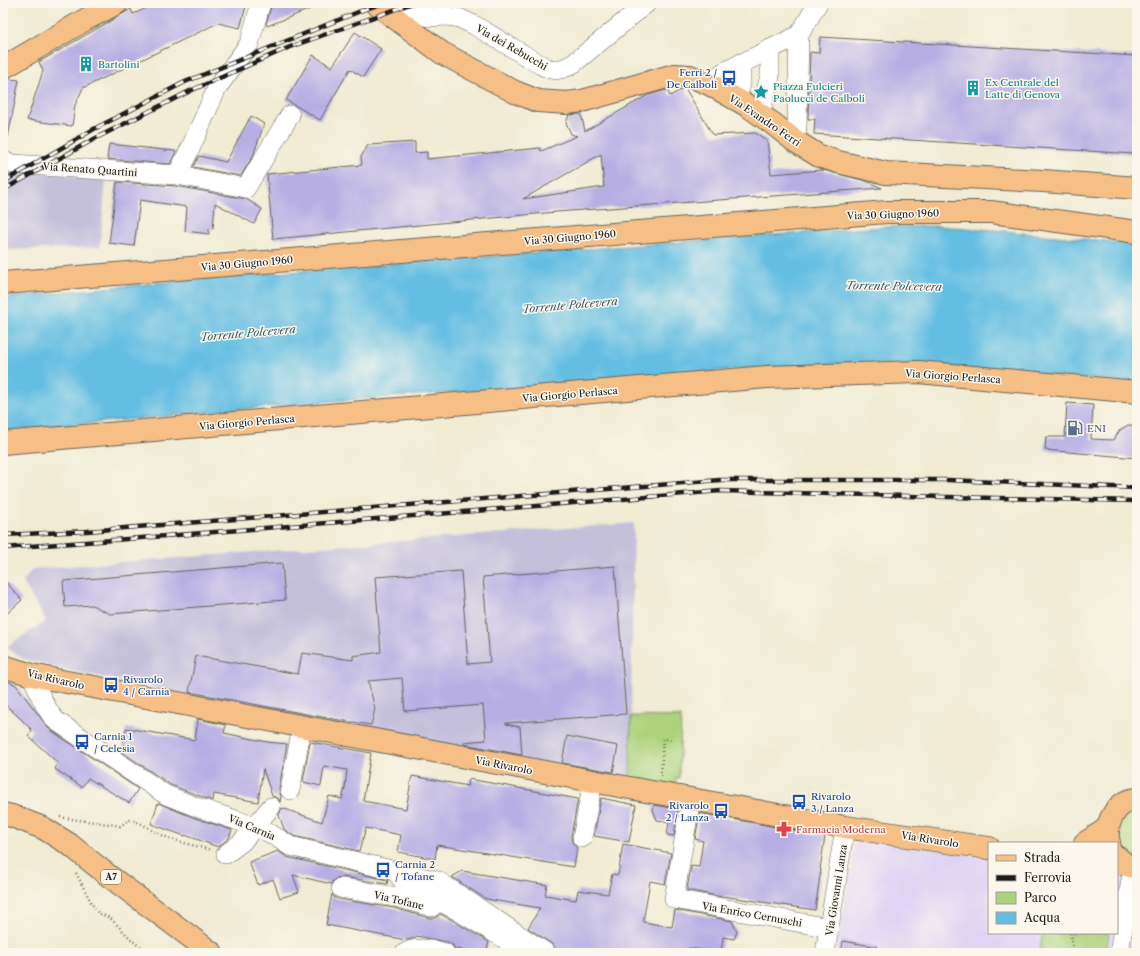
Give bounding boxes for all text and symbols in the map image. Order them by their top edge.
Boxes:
street label: Via dei Rebucchi [473,21,550,73]
building icon: Bartolini [77,55,95,73]
place label: Bartolini [98,58,139,71]
place label: Ferri 2 / De Calboli [666,66,717,91]
bus stop icon: Ferri 2 / De Calboli [720,69,738,87]
place label: Ex Centrale del Latte di Genova [985,76,1061,101]
building icon: Ex Centrale del Latte di Genova [964,79,982,97]
place label: Piazza Fulcieri Paolucci de Calboli [773,80,865,105]
place icon: Piazza Fulcieri Paolucci de Calboli [752,83,770,101]
street label: Via Evandro Ferri [726,91,803,149]
street label: Via Renato Quartini [41,160,138,179]
street label: Via 30 Giugno 1960 [846,206,939,223]
street label: Via 30 Giugno 1960 [522,227,617,248]
street label: Via 30 Giugno 1960 [199,253,294,274]
water label: Torrente Polcevera [846,278,942,294]
water label: Torrente Polcevera [522,294,619,316]
water label: Torrente Polcevera [200,322,297,344]
street label: Via Giorgio Perlasca [904,367,1002,386]
street label: Via Giorgio Perlasca [521,384,619,405]
street label: Via Giorgio Perlasca [198,412,296,433]
fuel station icon: ENI [1066,419,1084,437]
place label: ENI [1087,422,1106,435]
street label: Via Rivarolo [25,666,86,692]
place label: Rivarolo 4 / Carnia [123,673,170,698]
bus stop icon: Rivarolo 4 / Carnia [102,676,120,694]
place label: Carnia 1 / Celesia [94,730,136,755]
bus stop icon: Carnia 1 / Celesia [73,733,91,751]
street label: Via Rivarolo [473,753,534,777]
place label: Rivarolo 3 / Lanza [811,790,855,815]
bus stop icon: Rivarolo 3 / Lanza [790,793,808,811]
place label: Rivarolo 2 / Lanza [666,799,710,824]
bus stop icon: Rivarolo 2 / Lanza [712,802,730,820]
street label: Via Carnia [225,811,278,843]
pharmacy icon: Farmacia Moderna [775,820,793,838]
place label: Farmacia Moderna [796,823,886,836]
street label: Via Rivarolo [899,828,960,850]
legend [988,842,1118,934]
street label: Via Giovanni Lanza [823,843,850,938]
text: Strada [1024,850,1061,865]
place label: Carnia 2 / Tofane [395,858,435,883]
bus stop icon: Carnia 2 / Tofane [374,861,392,879]
road number: A7 [101,870,121,884]
text: Ferrovia [1024,870,1072,885]
street label: Via Tofane [372,888,426,913]
text: Parco [1024,890,1057,905]
street label: Via Enrico Cernuschi [700,899,803,930]
text: Acqua [1023,910,1061,925]

